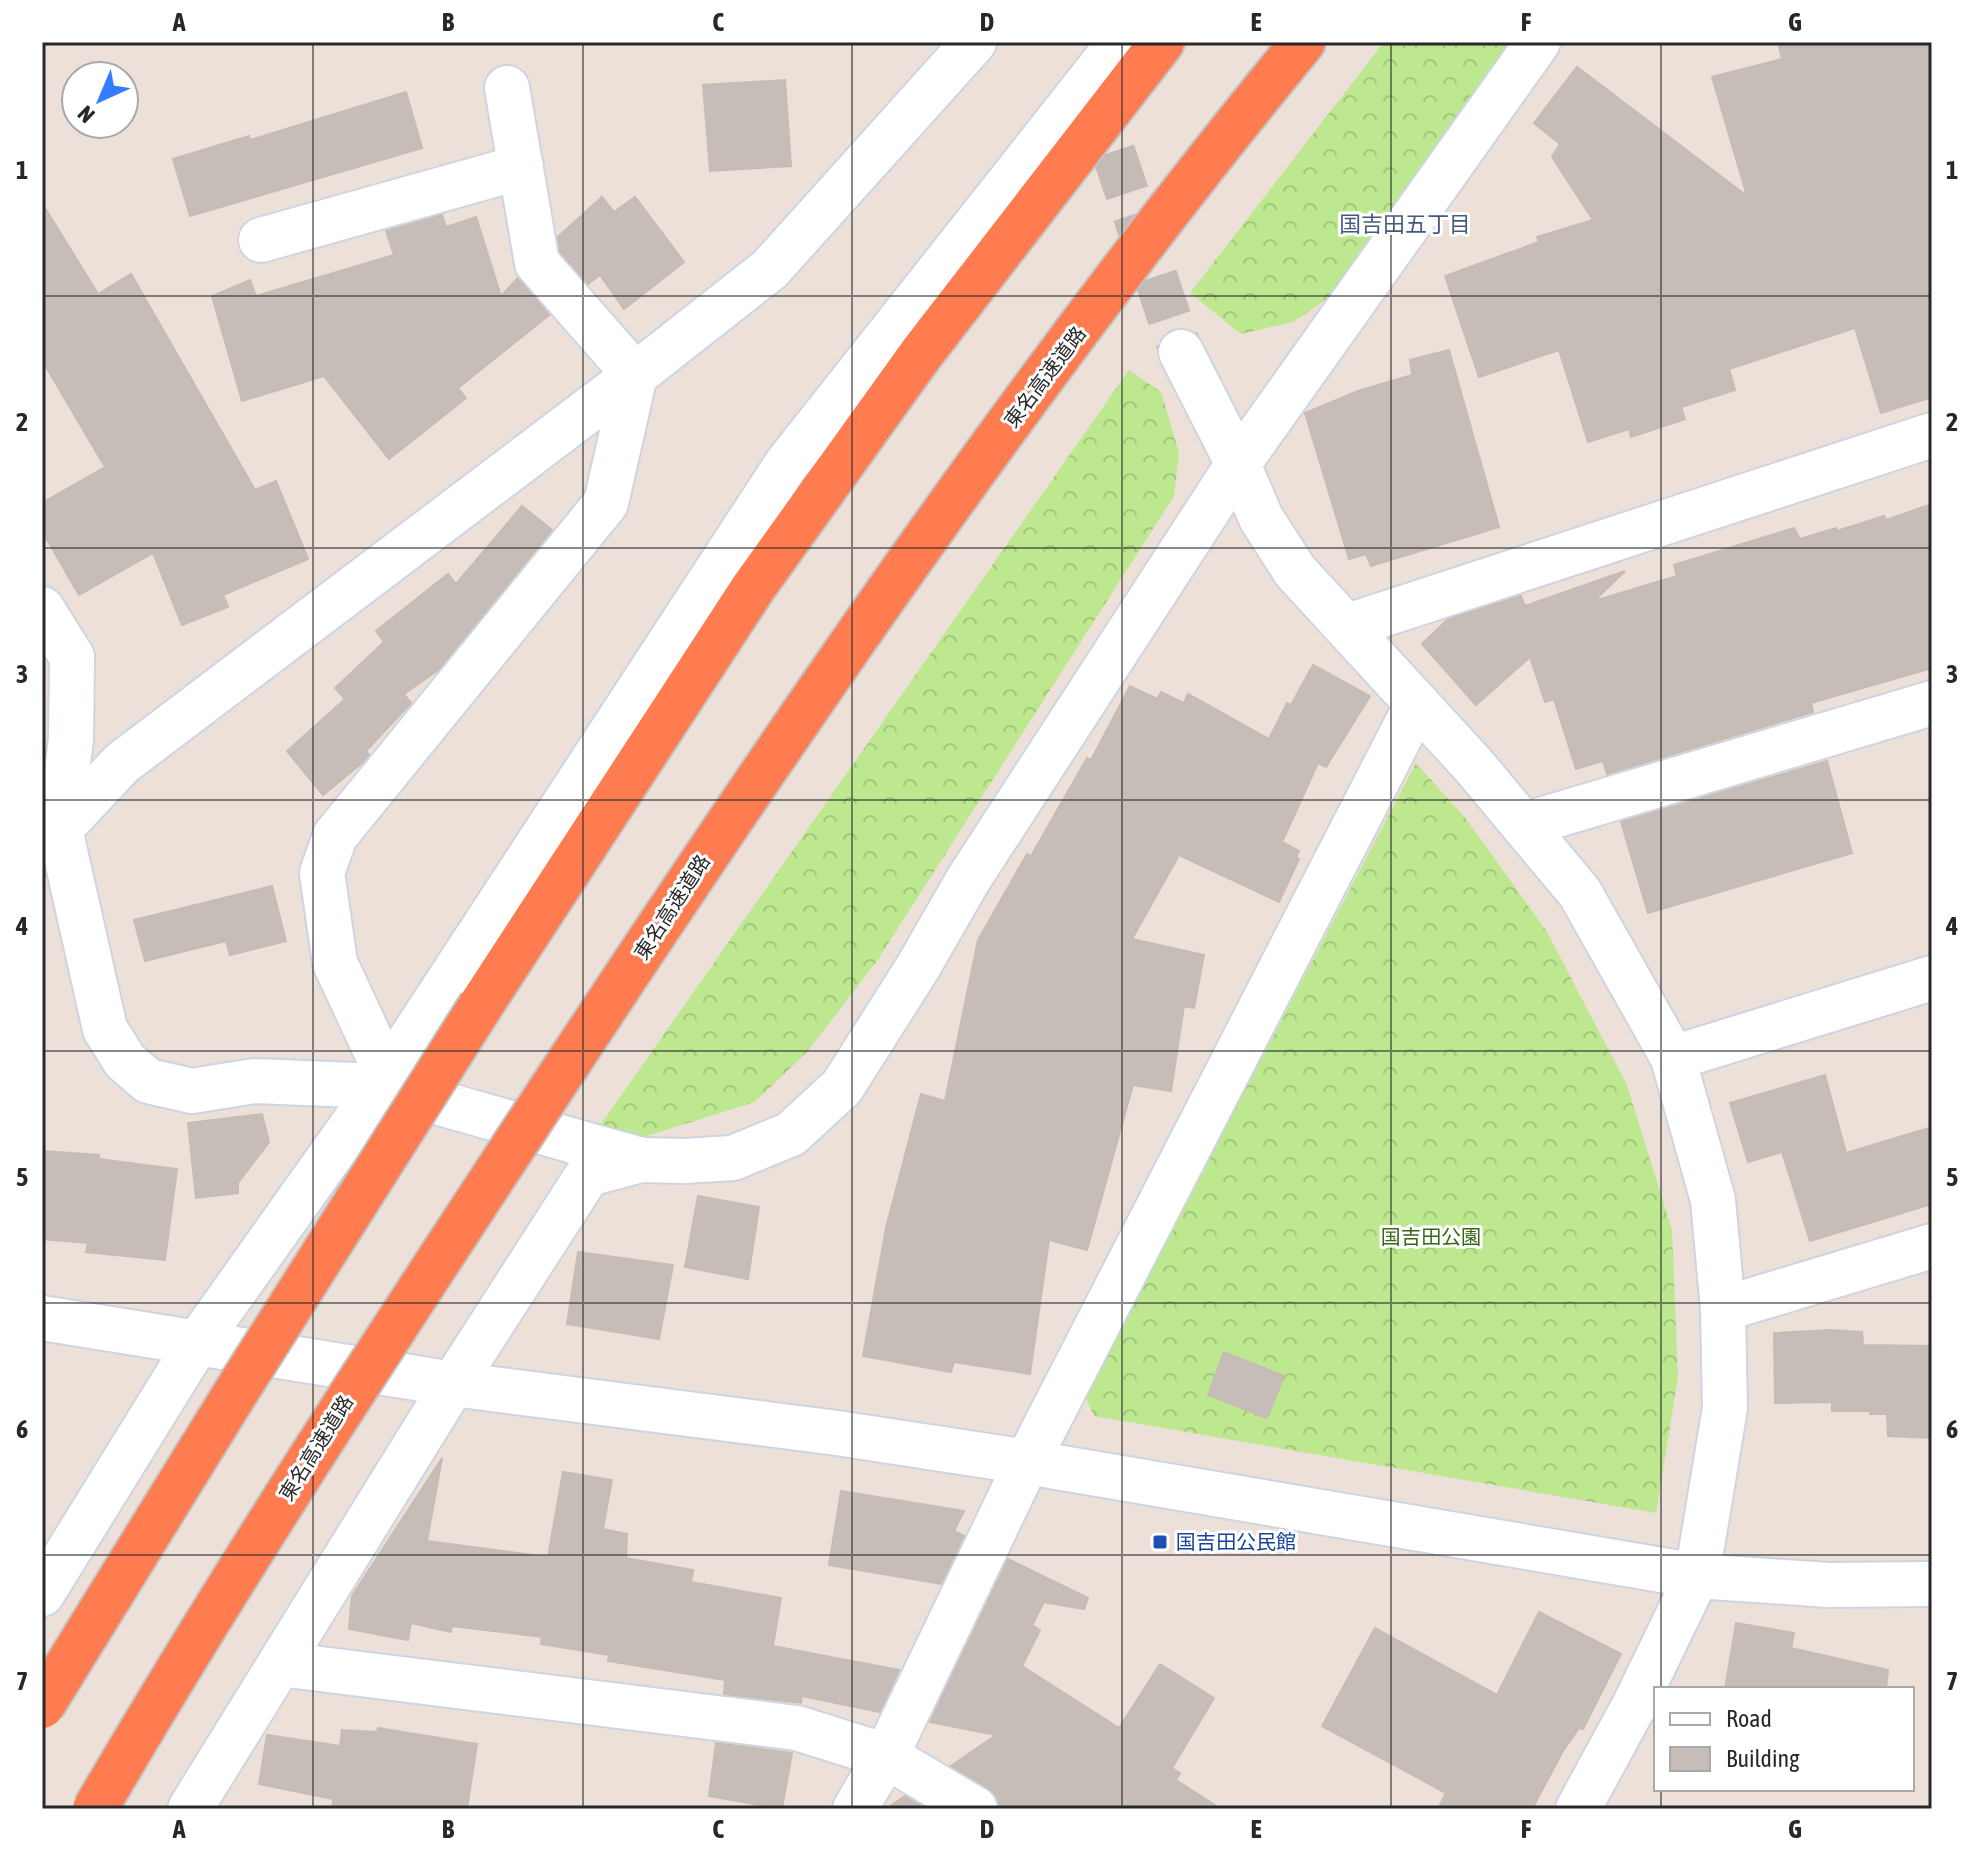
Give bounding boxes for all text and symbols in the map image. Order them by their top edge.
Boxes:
text: A [172,7,186,37]
text: B [442,7,455,37]
text: C [712,7,724,37]
text: D [980,7,994,37]
text: E [1250,7,1262,37]
text: F [1521,7,1532,37]
text: G [1788,7,1802,37]
north arrow [60,60,140,140]
text: N [72,101,100,128]
text: 1 [16,155,28,185]
text: 1 [1946,155,1958,185]
district label: 国吉田五丁目 [1339,211,1471,237]
street label: 東名高速道路 [999,322,1090,432]
text: 2 [16,407,28,437]
text: 2 [1946,407,1958,437]
text: 3 [16,659,28,689]
text: 3 [1946,659,1958,689]
street label: 東名高速道路 [629,850,714,963]
text: 4 [15,911,28,941]
text: 4 [1945,911,1958,941]
text: 5 [16,1162,28,1192]
text: 5 [1946,1162,1958,1192]
park label: 国吉田公園 [1381,1225,1481,1248]
street label: 東名高速道路 [274,1391,357,1505]
text: 6 [16,1414,28,1444]
text: 6 [1946,1414,1958,1444]
place label: 国吉田公民館 [1176,1530,1296,1553]
marker: 国吉田公民館 [1151,1533,1169,1551]
text: 7 [16,1666,28,1696]
text: 7 [1946,1666,1958,1696]
legend [1654,1687,1914,1791]
text: Road [1726,1705,1772,1732]
text: Building [1726,1745,1800,1772]
text: A [172,1814,186,1844]
text: B [442,1814,455,1844]
text: C [712,1814,724,1844]
text: D [980,1814,994,1844]
text: E [1250,1814,1262,1844]
text: F [1521,1814,1532,1844]
text: G [1788,1814,1802,1844]

